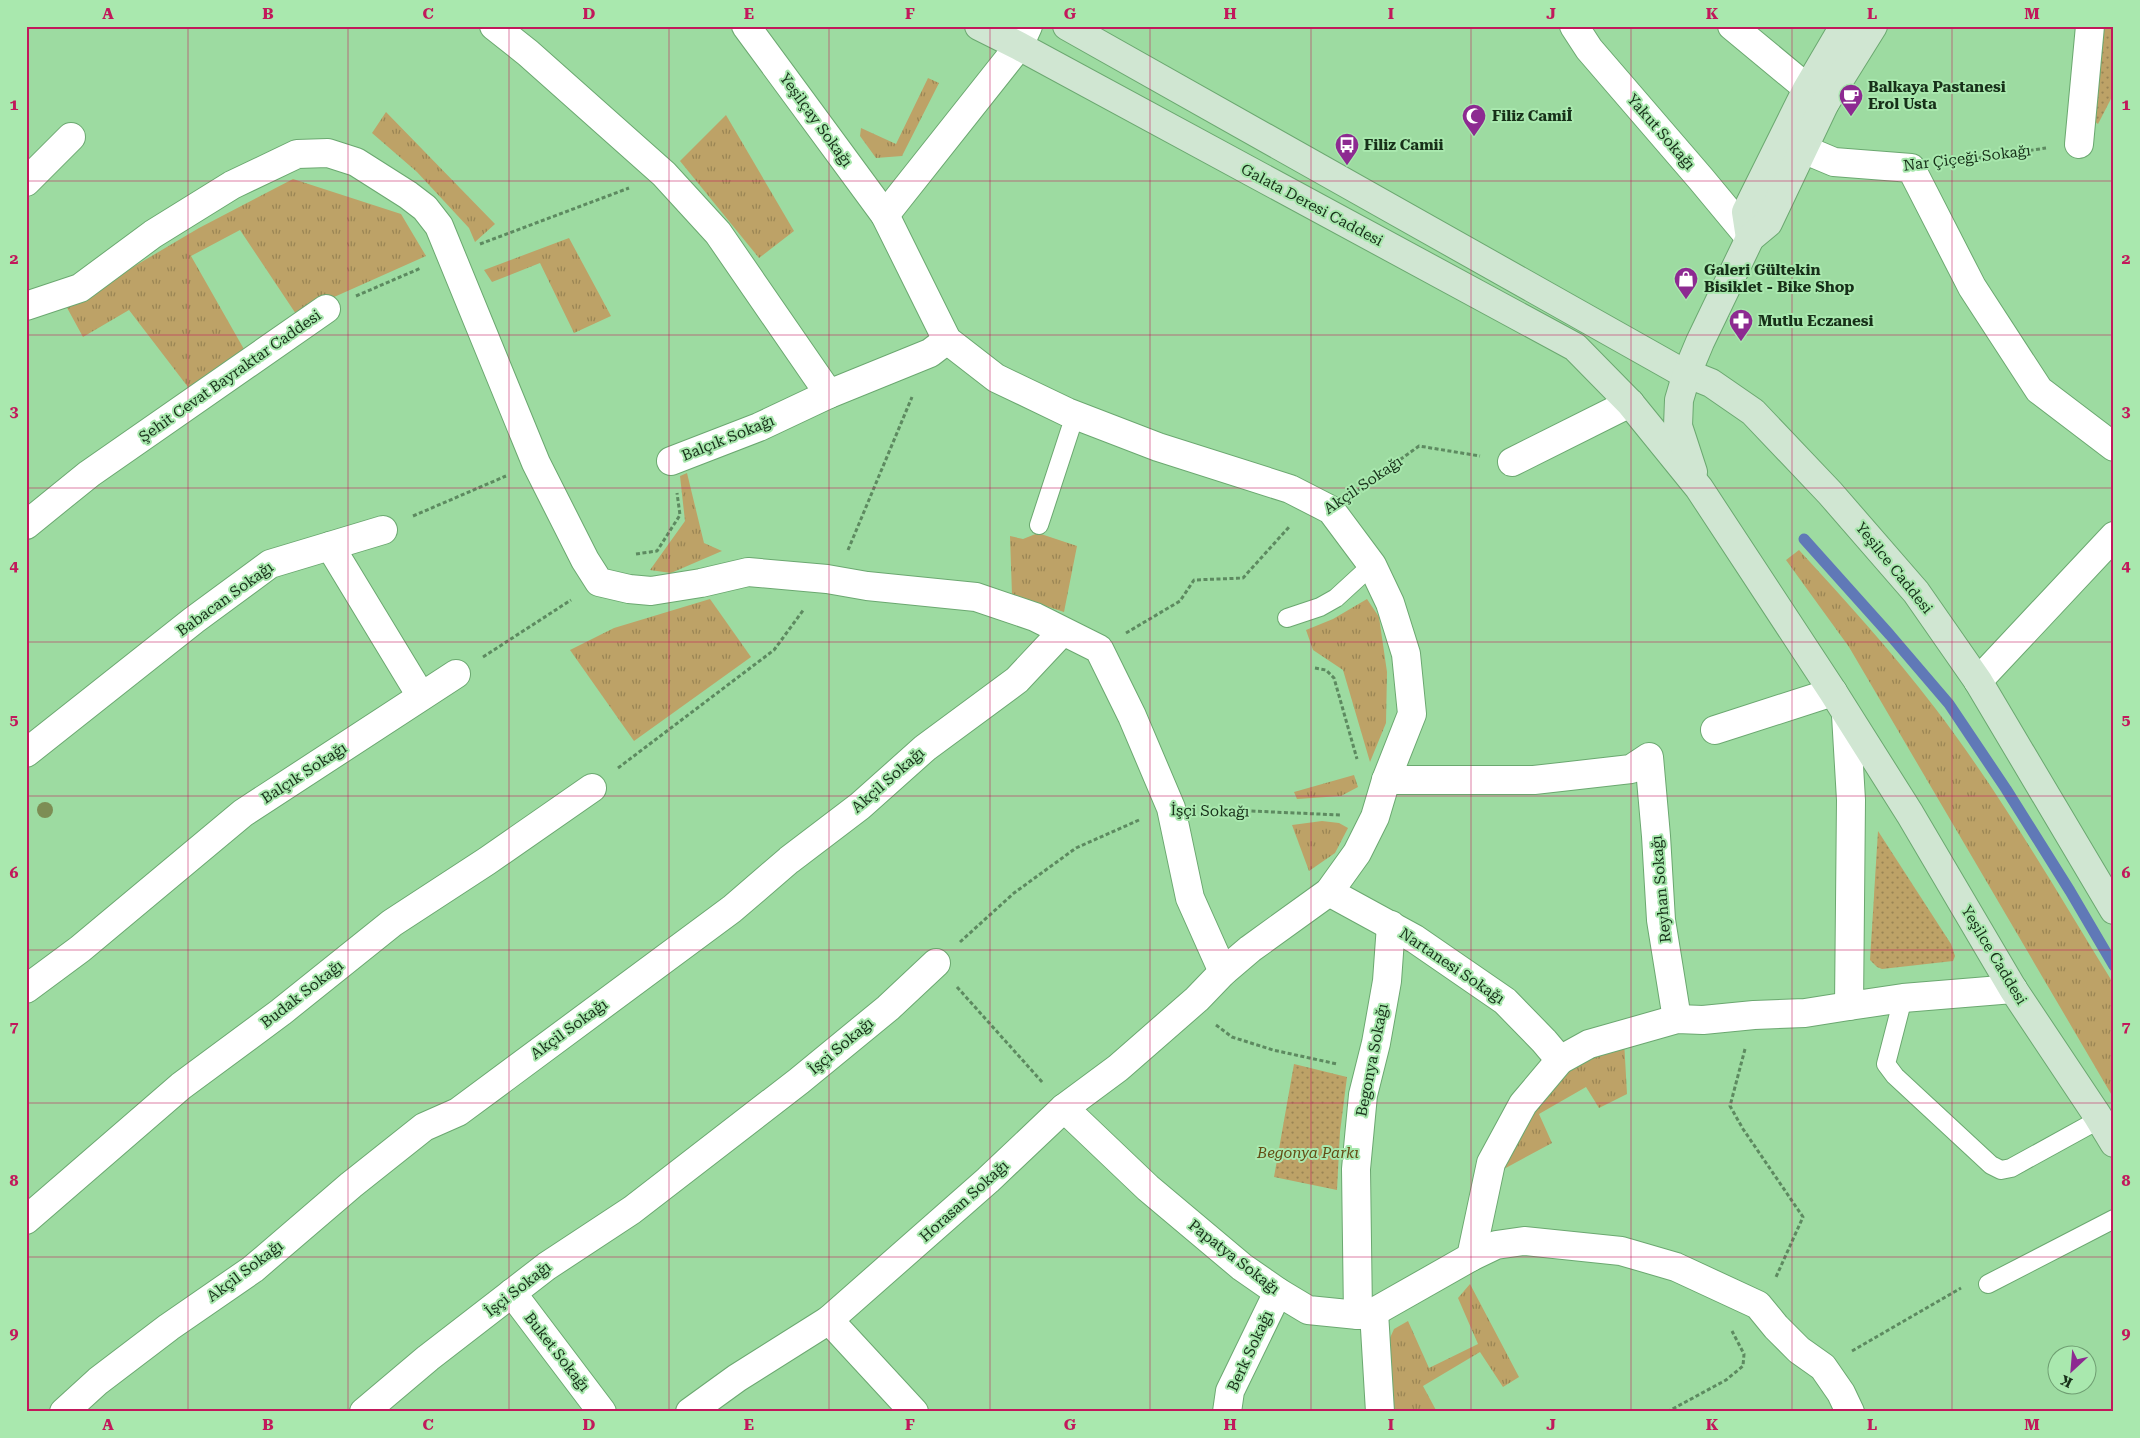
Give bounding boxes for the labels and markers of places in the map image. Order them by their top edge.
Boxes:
place label: Balkaya Pastanesi Erol Usta [1868,78,2006,113]
cafe icon: Balkaya Pastanesi Erol Usta [1838,83,1864,117]
mosque icon: Filiz Camiİ [1461,103,1487,137]
place label: Filiz Camiİ [1492,107,1573,125]
bus stop icon: Filiz Camii [1334,132,1360,166]
place label: Filiz Camii [1364,136,1444,154]
place label: Galeri Gültekin Bisiklet - Bike Shop [1704,261,1854,296]
shop icon: Galeri Gültekin Bisiklet - Bike Shop [1673,266,1699,300]
pharmacy icon: Mutlu Eczanesi [1728,308,1754,342]
place label: Mutlu Eczanesi [1758,312,1874,330]

